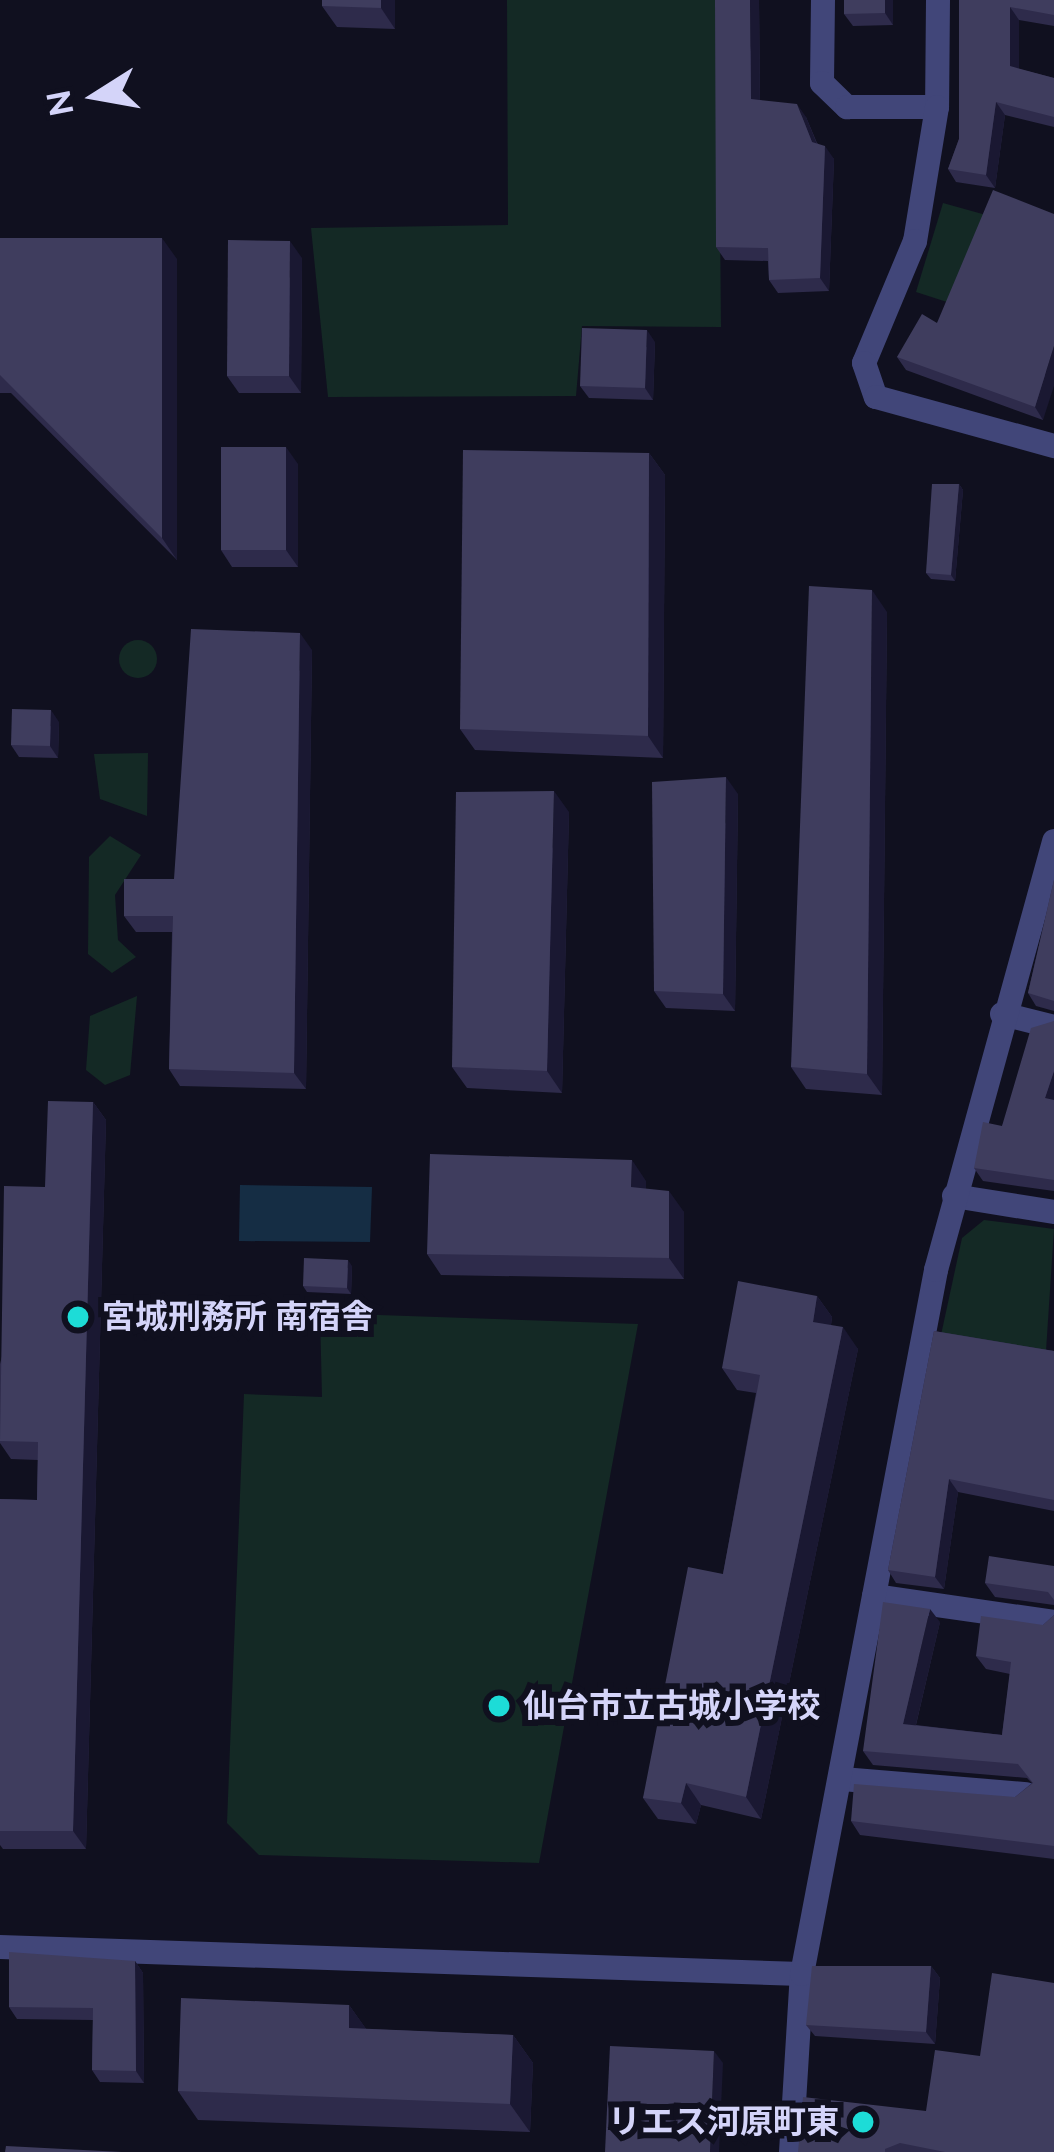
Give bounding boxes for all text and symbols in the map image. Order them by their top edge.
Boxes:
north arrow [36,36,156,156]
text: N [39,87,82,119]
place label: 宮城刑務所 南宿舎 [102,1297,374,1337]
marker: 宮城刑務所 南宿舎 [65,1304,91,1330]
place label: 仙台市立古城小学校 [523,1686,820,1726]
marker: 仙台市立古城小学校 [486,1693,512,1719]
place label: リエス河原町東 [608,2102,839,2142]
marker: リエス河原町東 [850,2109,876,2135]

